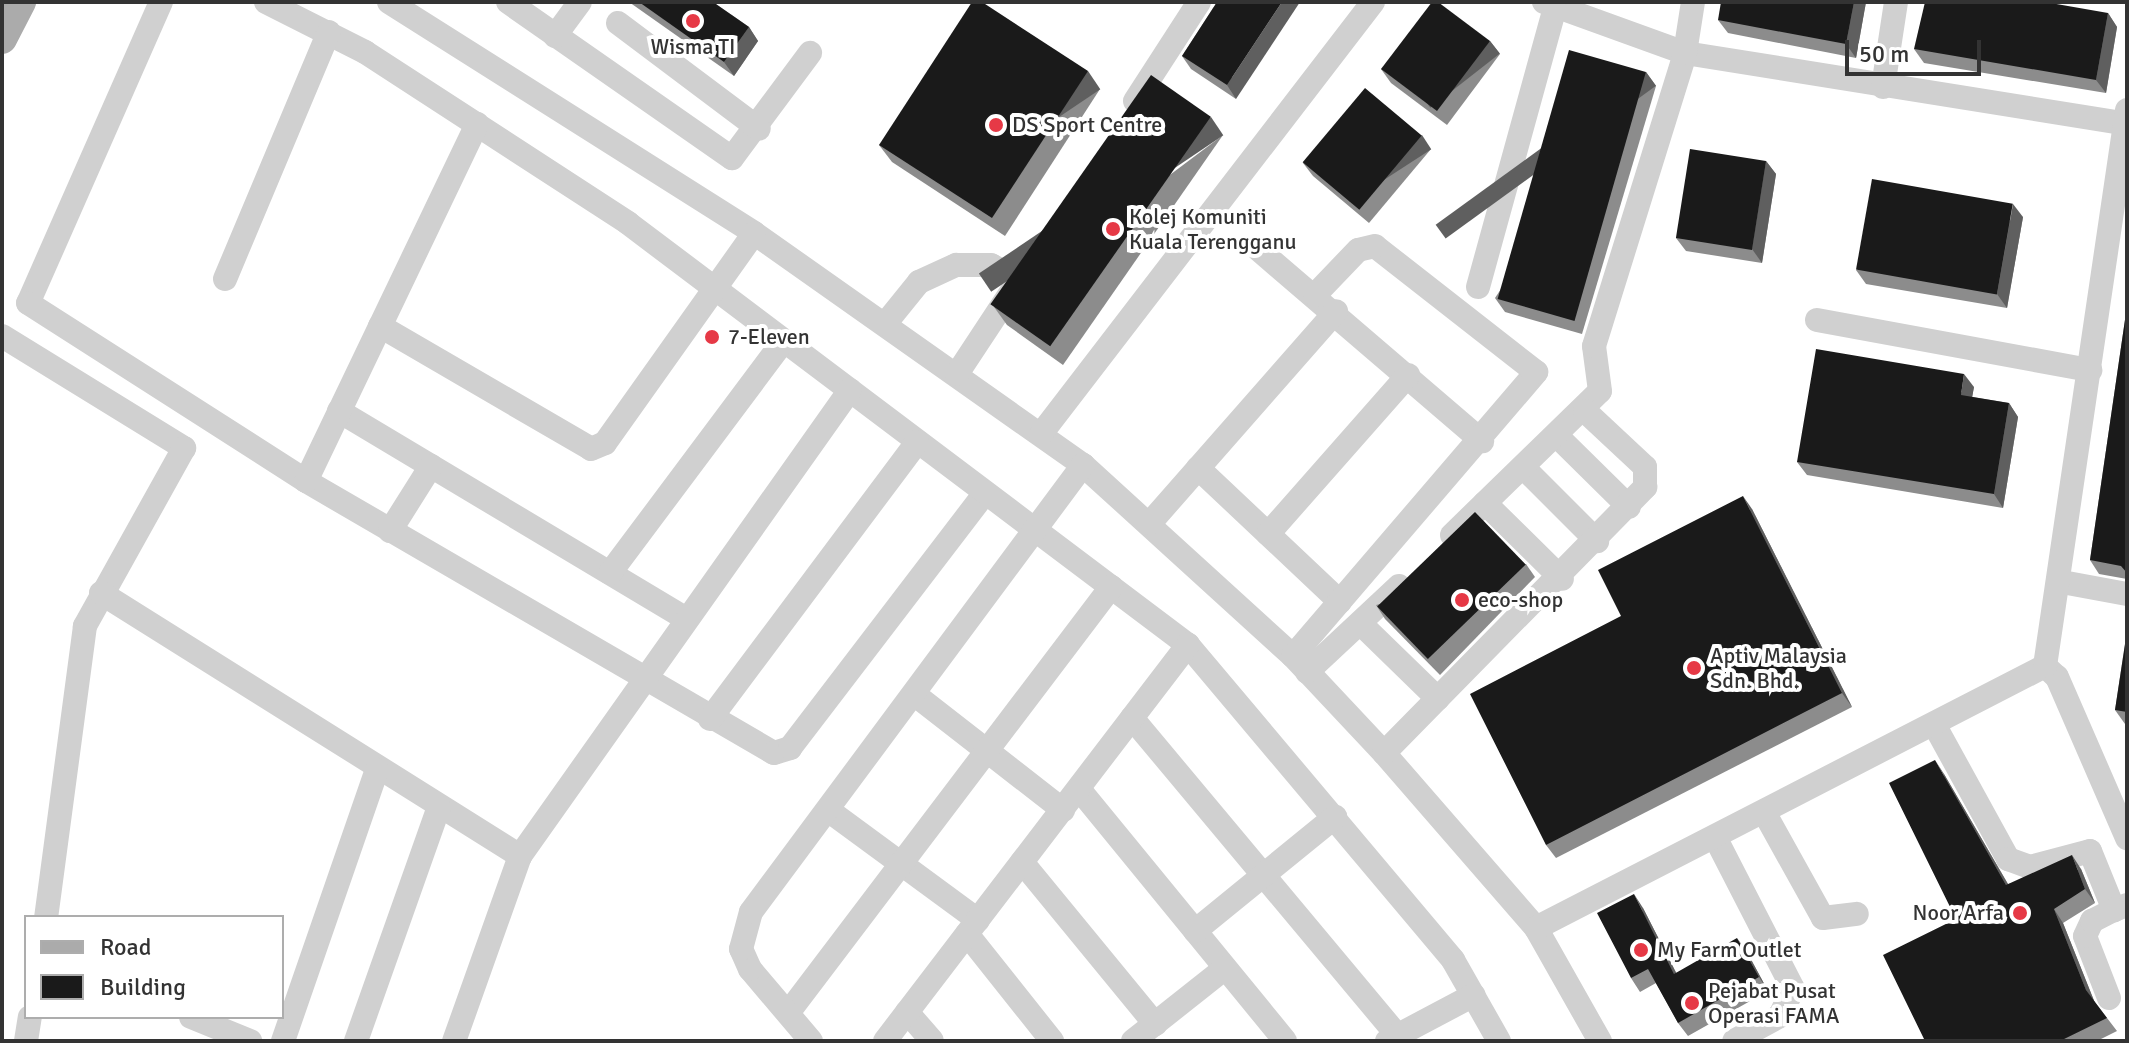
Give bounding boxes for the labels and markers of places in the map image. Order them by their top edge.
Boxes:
marker: Wisma TI [684,12,702,30]
place label: Wisma TI [650,34,736,60]
place label: DS Sport Centre [1012,112,1162,138]
marker: DS Sport Centre [987,116,1005,134]
place label: Kolej Komuniti Kuala Terengganu [1129,203,1296,254]
marker: Kolej Komuniti Kuala Terengganu [1104,220,1122,238]
place label: 7-Eleven [728,324,810,350]
marker: 7-Eleven [703,328,721,346]
place label: eco-shop [1478,587,1563,613]
marker: eco-shop [1453,591,1471,609]
place label: Aptiv Malaysia Sdn. Bhd. [1710,642,1847,694]
marker: Aptiv Malaysia Sdn. Bhd. [1685,659,1703,677]
place label: Noor Arfa [1913,900,2004,926]
marker: Noor Arfa [2011,904,2029,922]
place label: My Farm Outlet [1657,937,1801,963]
marker: My Farm Outlet [1632,941,1650,959]
place label: Pejabat Pusat Operasi FAMA [1708,977,1839,1028]
marker: Pejabat Pusat Operasi FAMA [1683,994,1701,1012]

